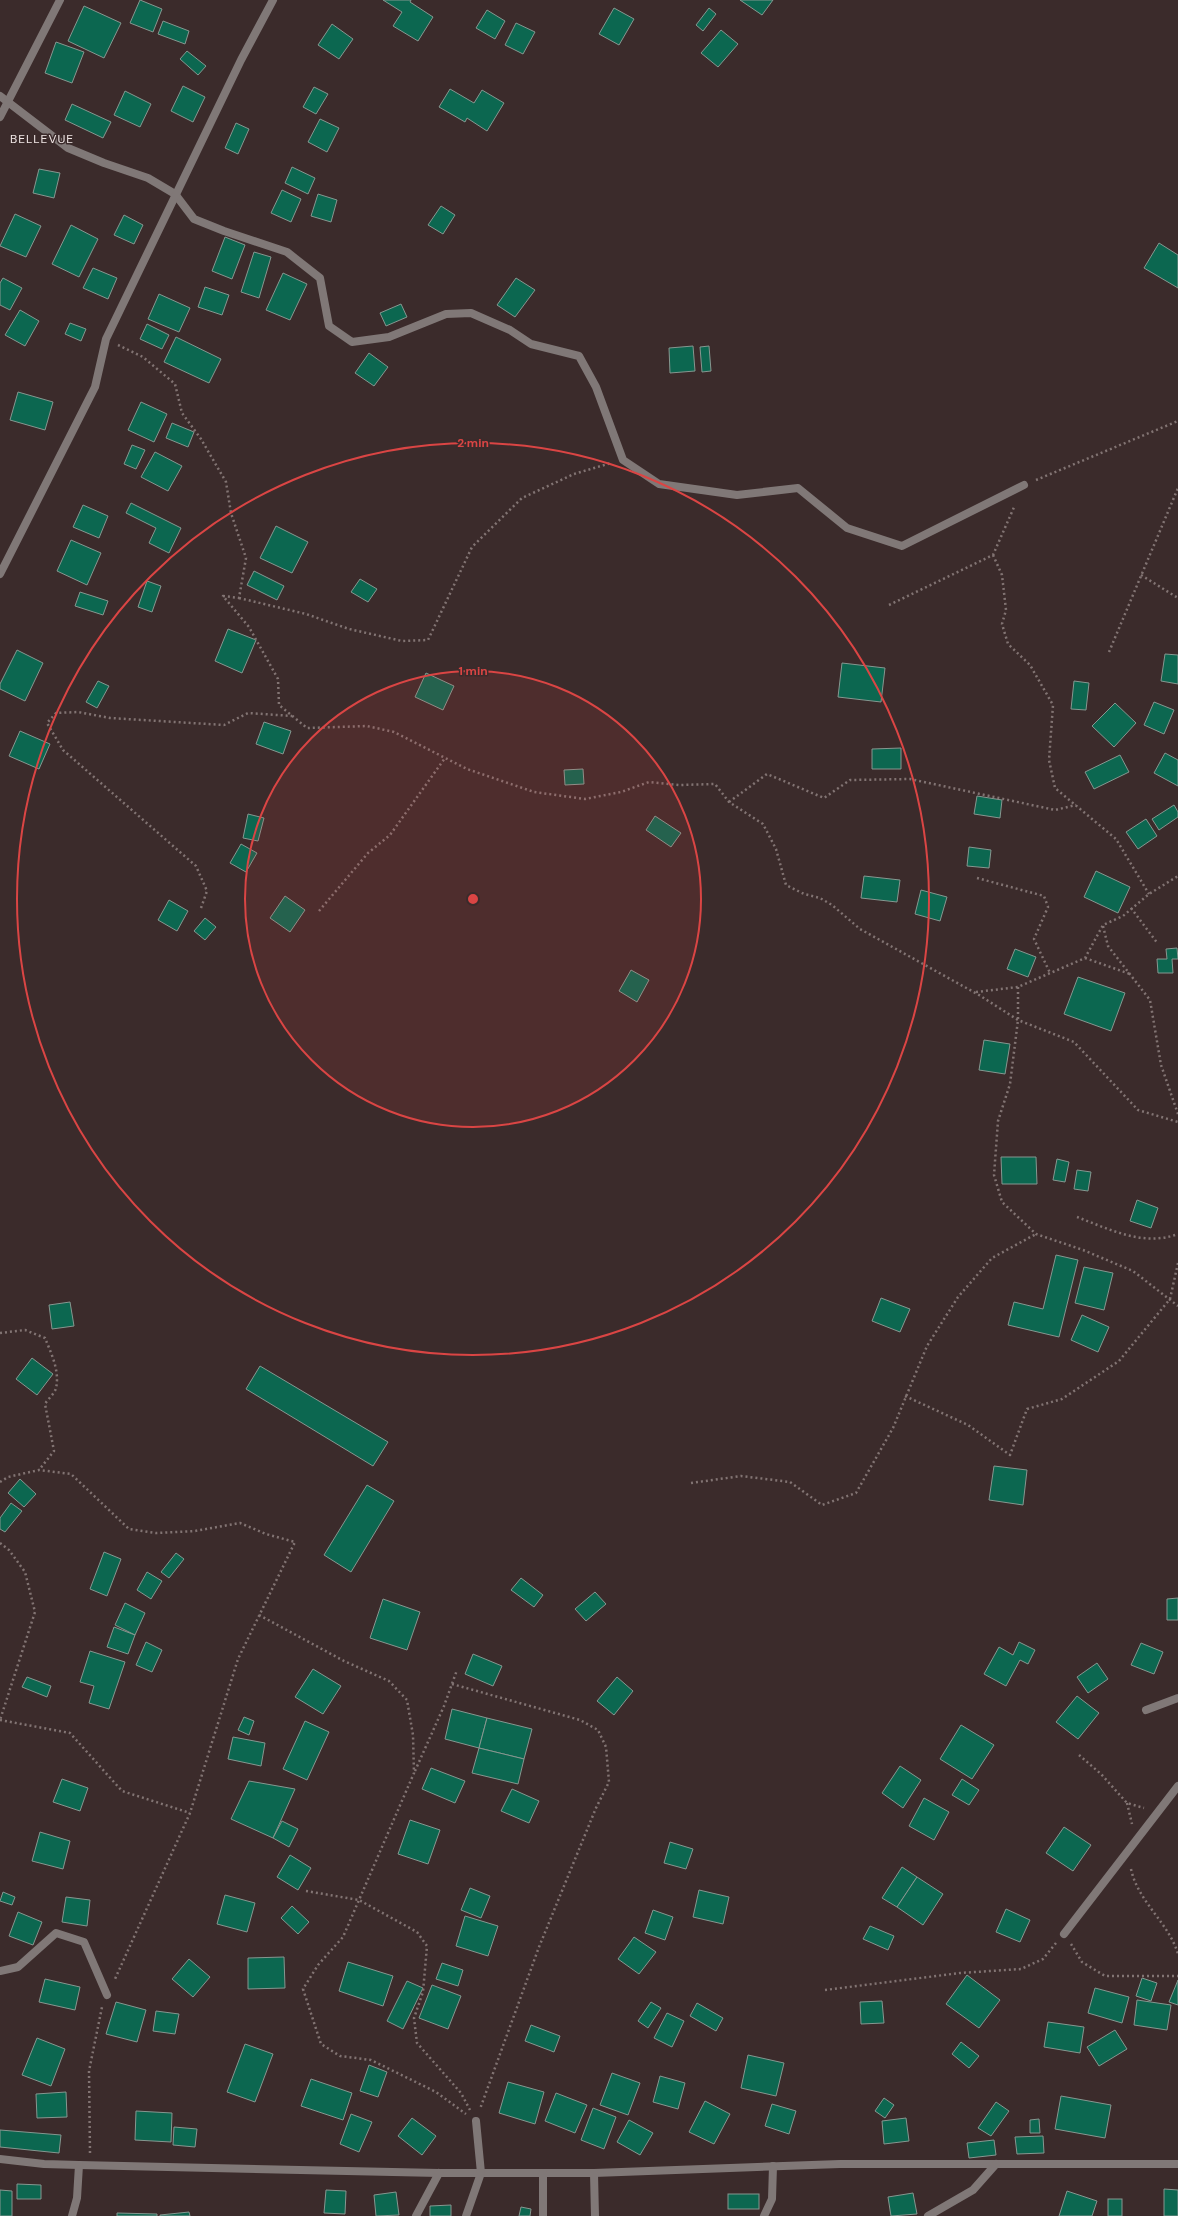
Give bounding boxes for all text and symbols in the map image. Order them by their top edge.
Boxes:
district label: BELLEVUE [10,131,74,147]
text: 2 min [457,435,489,451]
text: 1 min [458,663,488,679]
centre of rings [466,892,480,906]

